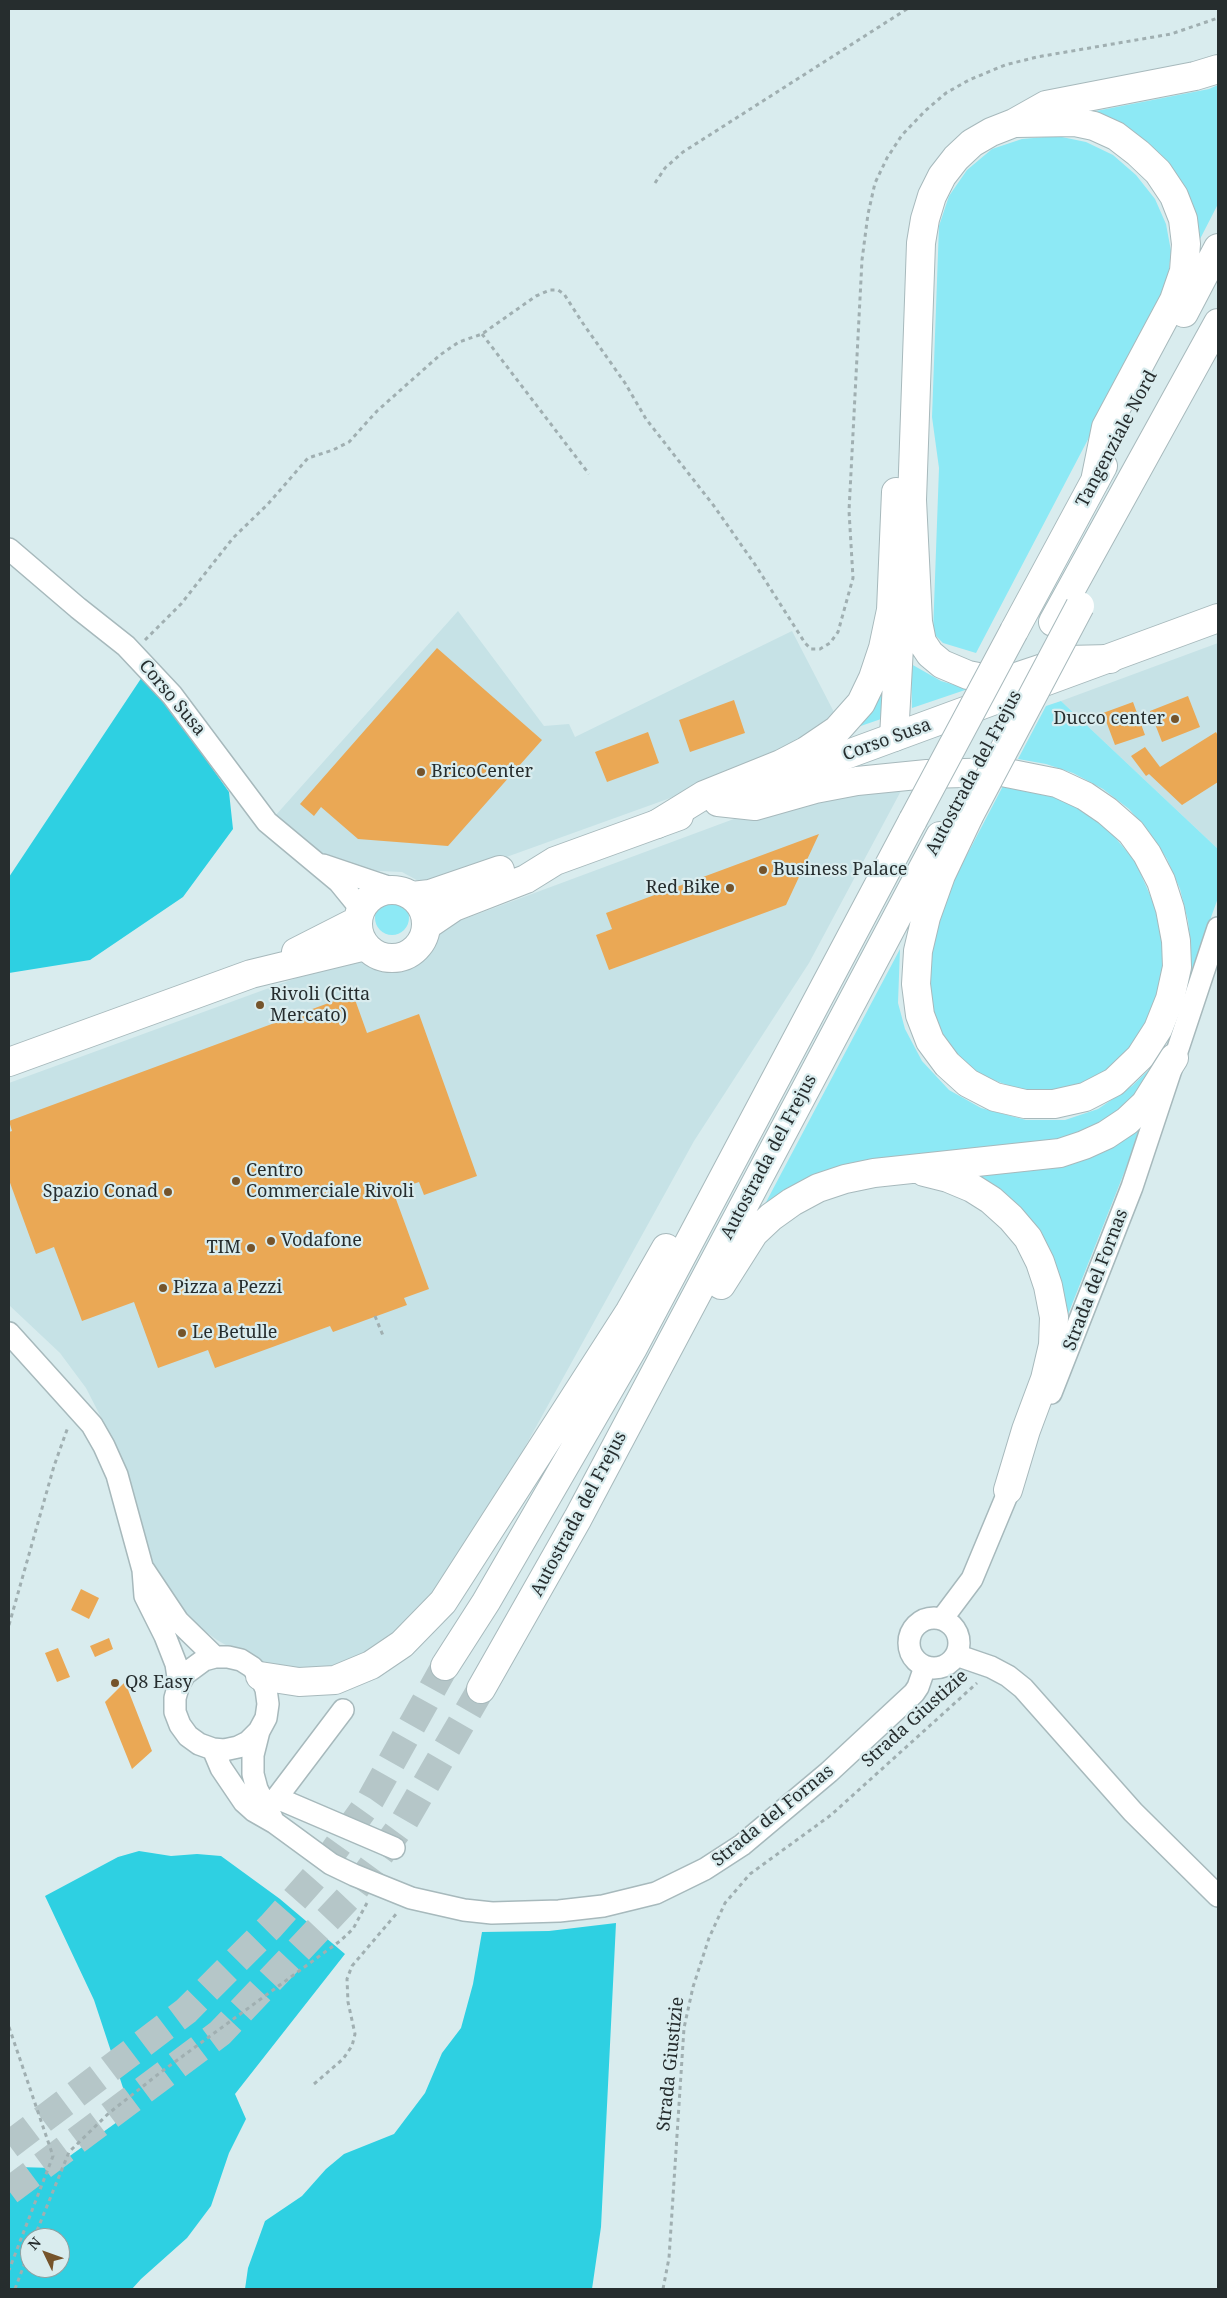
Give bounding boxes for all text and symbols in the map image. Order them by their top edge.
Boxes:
street label: Tangenziale Nord [1072,367,1162,511]
street label: Corso Susa [134,656,210,740]
street label: Autostrada del Frejus [921,687,1027,859]
place label: Ducco center [1053,708,1165,730]
marker: Ducco center [1169,713,1181,725]
street label: Corso Susa [840,714,934,766]
place label: BricoCenter [431,761,533,783]
marker: BricoCenter [415,766,427,778]
place label: Business Palace [773,859,907,881]
marker: Business Palace [757,864,769,876]
place label: Red Bike [645,877,720,899]
marker: Red Bike [724,882,736,894]
place label: Rivoli (Citta Mercato) [270,984,370,1026]
marker: Rivoli (Citta Mercato) [254,999,266,1011]
street label: Autostrada del Frejus [716,1071,822,1243]
place label: Centro Commerciale Rivoli [246,1160,414,1202]
marker: Centro Commerciale Rivoli [230,1175,242,1187]
place label: Spazio Conad [43,1181,158,1203]
marker: Spazio Conad [162,1186,174,1198]
street label: Strada del Fornas [1059,1206,1133,1354]
place label: Vodafone [281,1230,362,1252]
marker: Vodafone [265,1235,277,1247]
place label: TIM [206,1237,241,1259]
marker: TIM [245,1242,257,1254]
place label: Pizza a Pezzi [173,1277,282,1299]
marker: Pizza a Pezzi [157,1282,169,1294]
place label: Le Betulle [192,1322,277,1344]
marker: Le Betulle [176,1327,188,1339]
street label: Autostrada del Frejus [526,1428,632,1600]
street label: Strada Giustizie [858,1666,972,1772]
place label: Q8 Easy [125,1672,193,1694]
marker: Q8 Easy [109,1677,121,1689]
street label: Strada del Fornas [708,1760,838,1872]
street label: Strada Giustizie [653,1996,689,2132]
north arrow [20,2228,70,2278]
text: N [23,2233,45,2254]

